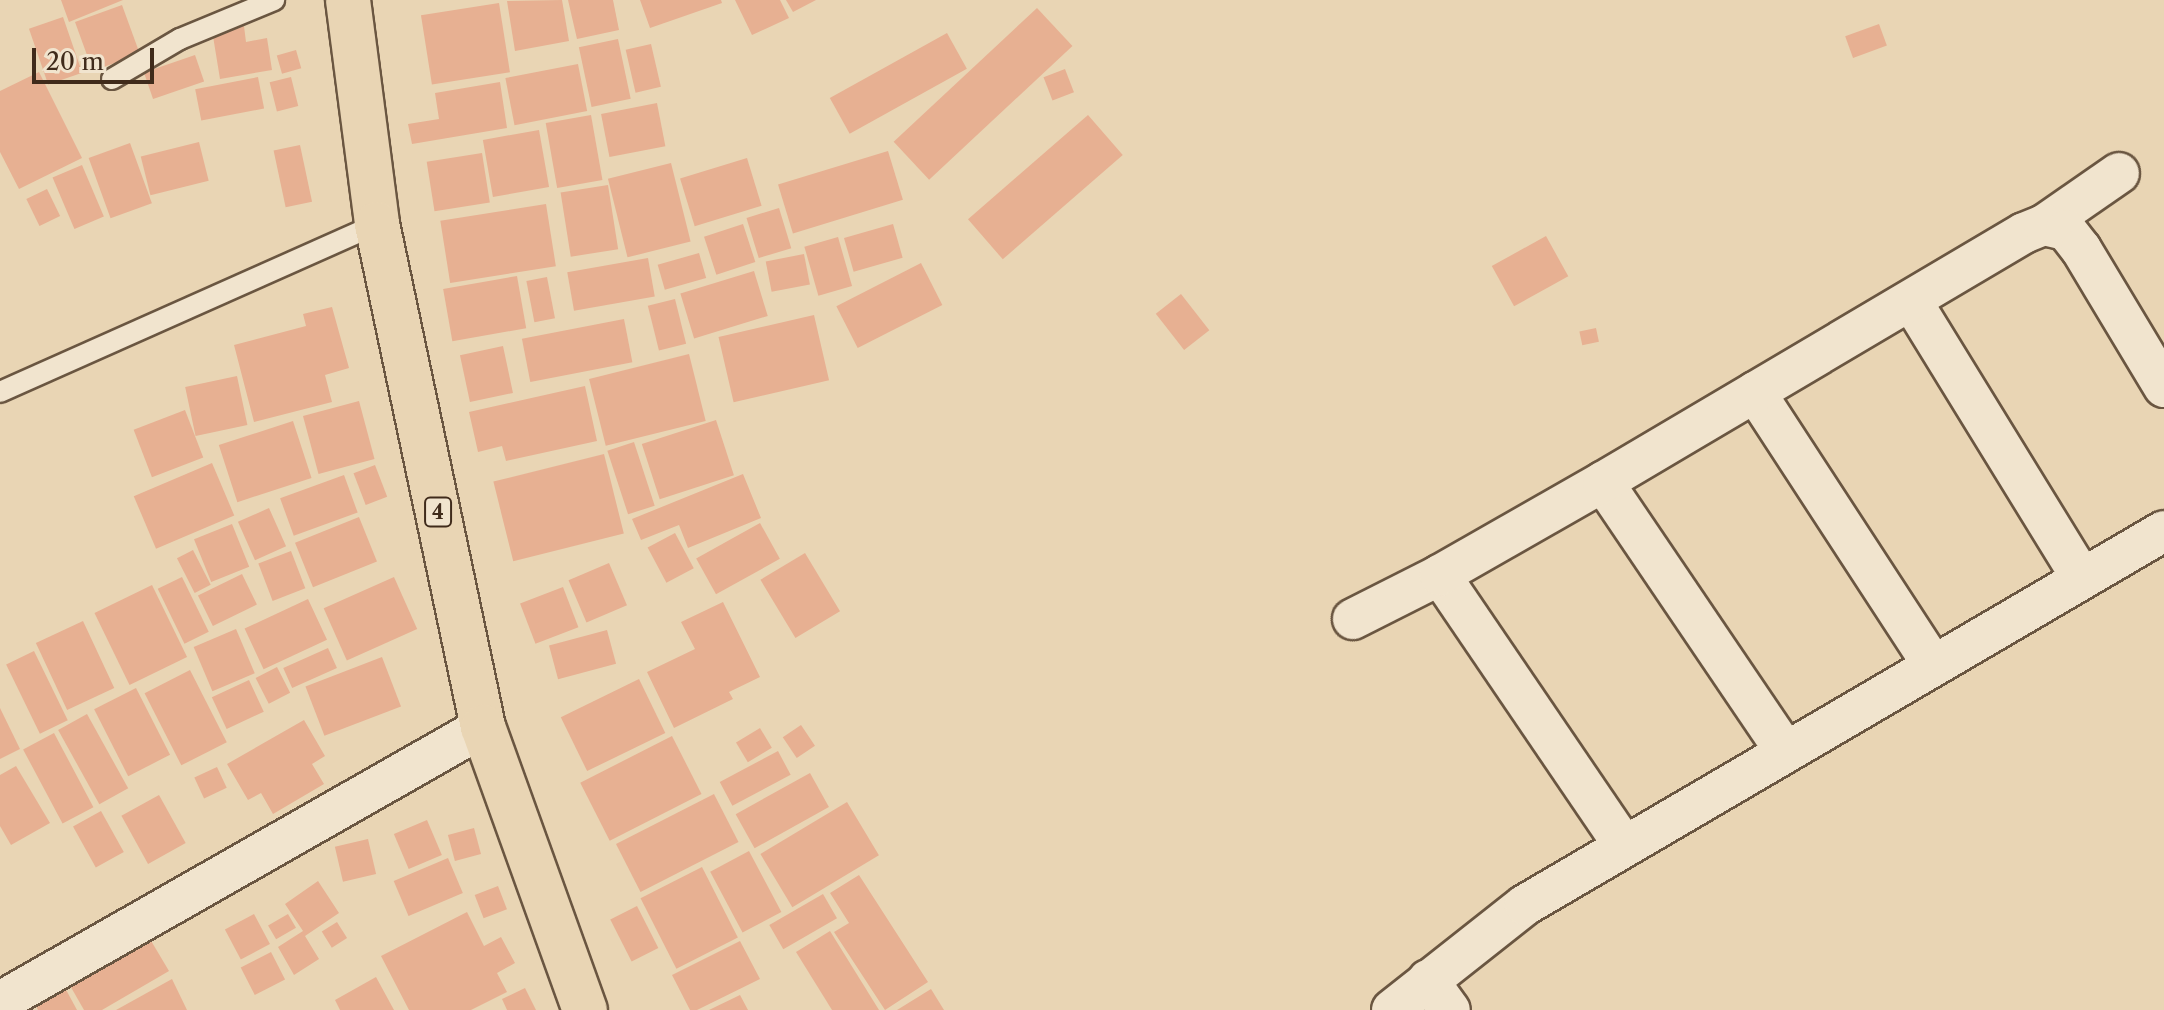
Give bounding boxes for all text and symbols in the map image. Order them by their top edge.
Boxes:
scale bar [36,32,158,82]
text: 20 m [46,47,104,76]
road number: 4 [424,496,452,528]

